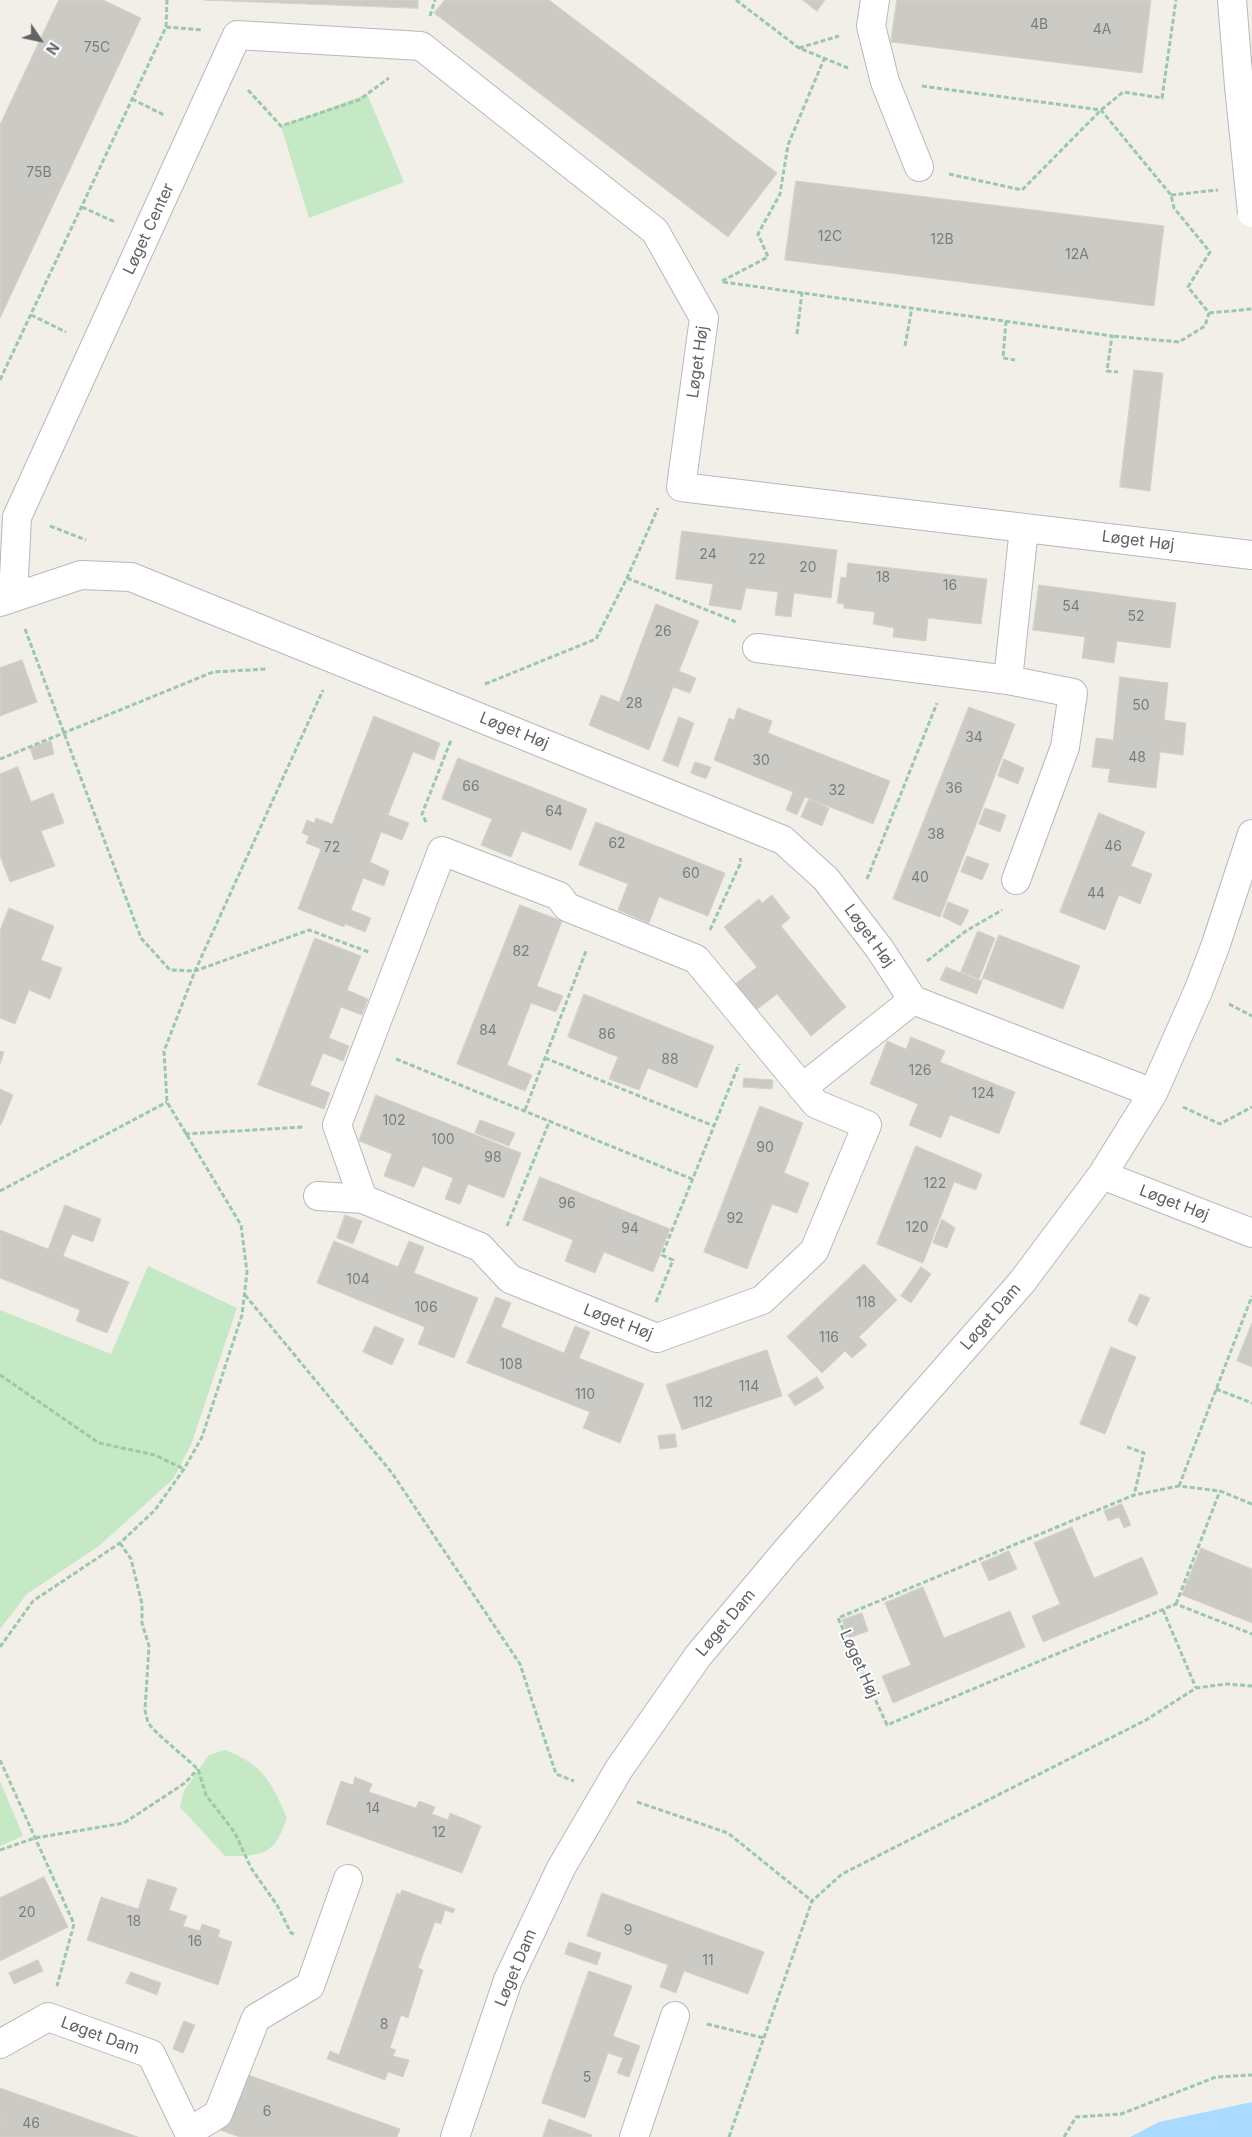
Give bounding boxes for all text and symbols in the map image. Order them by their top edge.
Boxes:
north arrow [15,15,65,65]
house number: 4B [1030,17,1048,33]
house number: 4A [1093,22,1111,38]
text: N [43,39,63,58]
house number: 75C [84,40,110,56]
house number: 75B [26,165,52,181]
street label: Løget Center [120,180,178,278]
house number: 12C [818,229,842,245]
house number: 12B [930,232,954,248]
house number: 12A [1065,247,1089,263]
street label: Løget Høj [683,325,713,399]
street label: Løget Høj [1101,527,1175,555]
house number: 24 [699,547,717,563]
house number: 22 [748,552,766,568]
house number: 20 [799,560,817,576]
house number: 18 [876,570,890,586]
house number: 16 [943,578,957,594]
house number: 54 [1062,599,1080,615]
house number: 52 [1127,609,1145,625]
house number: 26 [654,624,672,640]
house number: 28 [625,696,643,712]
house number: 50 [1132,698,1150,714]
street label: Løget Høj [477,708,551,754]
house number: 34 [965,730,983,746]
house number: 48 [1128,750,1146,766]
house number: 30 [752,753,770,769]
house number: 66 [462,779,480,795]
house number: 36 [945,781,963,797]
house number: 32 [828,783,846,799]
house number: 64 [545,804,563,820]
house number: 38 [927,827,945,843]
house number: 62 [608,836,626,852]
house number: 46 [1104,839,1122,855]
house number: 72 [324,840,340,856]
house number: 60 [682,866,700,882]
house number: 40 [911,870,929,886]
house number: 44 [1087,886,1105,902]
street label: Løget Høj [840,901,898,971]
house number: 82 [512,944,530,960]
house number: 84 [479,1023,497,1039]
house number: 86 [598,1027,616,1043]
house number: 88 [661,1052,679,1068]
house number: 126 [909,1063,931,1079]
house number: 124 [971,1086,995,1102]
house number: 102 [382,1113,406,1129]
house number: 100 [431,1132,455,1148]
house number: 90 [756,1140,774,1156]
house number: 98 [484,1150,502,1166]
house number: 122 [924,1176,946,1192]
street label: Løget Høj [1137,1181,1211,1225]
house number: 96 [558,1196,576,1212]
house number: 92 [726,1211,744,1227]
house number: 120 [905,1220,929,1236]
house number: 94 [621,1221,639,1237]
house number: 104 [346,1272,370,1288]
street label: Løget Dam [957,1280,1025,1354]
house number: 118 [856,1295,876,1311]
house number: 106 [414,1300,438,1316]
street label: Løget Høj [581,1300,655,1344]
house number: 116 [819,1330,839,1346]
house number: 108 [499,1357,523,1373]
house number: 114 [739,1379,759,1395]
house number: 110 [575,1387,595,1403]
house number: 112 [693,1395,713,1411]
street label: Løget Dam [692,1585,760,1661]
street label: Løget Høj [835,1627,883,1701]
house number: 14 [366,1801,380,1817]
house number: 12 [432,1825,446,1841]
house number: 20 [18,1905,36,1921]
house number: 18 [127,1914,141,1930]
house number: 9 [624,1923,632,1939]
street label: Løget Dam [491,1926,541,2010]
house number: 16 [188,1934,202,1950]
house number: 11 [702,1953,714,1969]
street label: Løget Dam [58,2013,142,2059]
house number: 8 [380,2017,388,2033]
house number: 5 [583,2070,591,2086]
house number: 6 [263,2104,271,2120]
house number: 46 [22,2116,40,2132]

